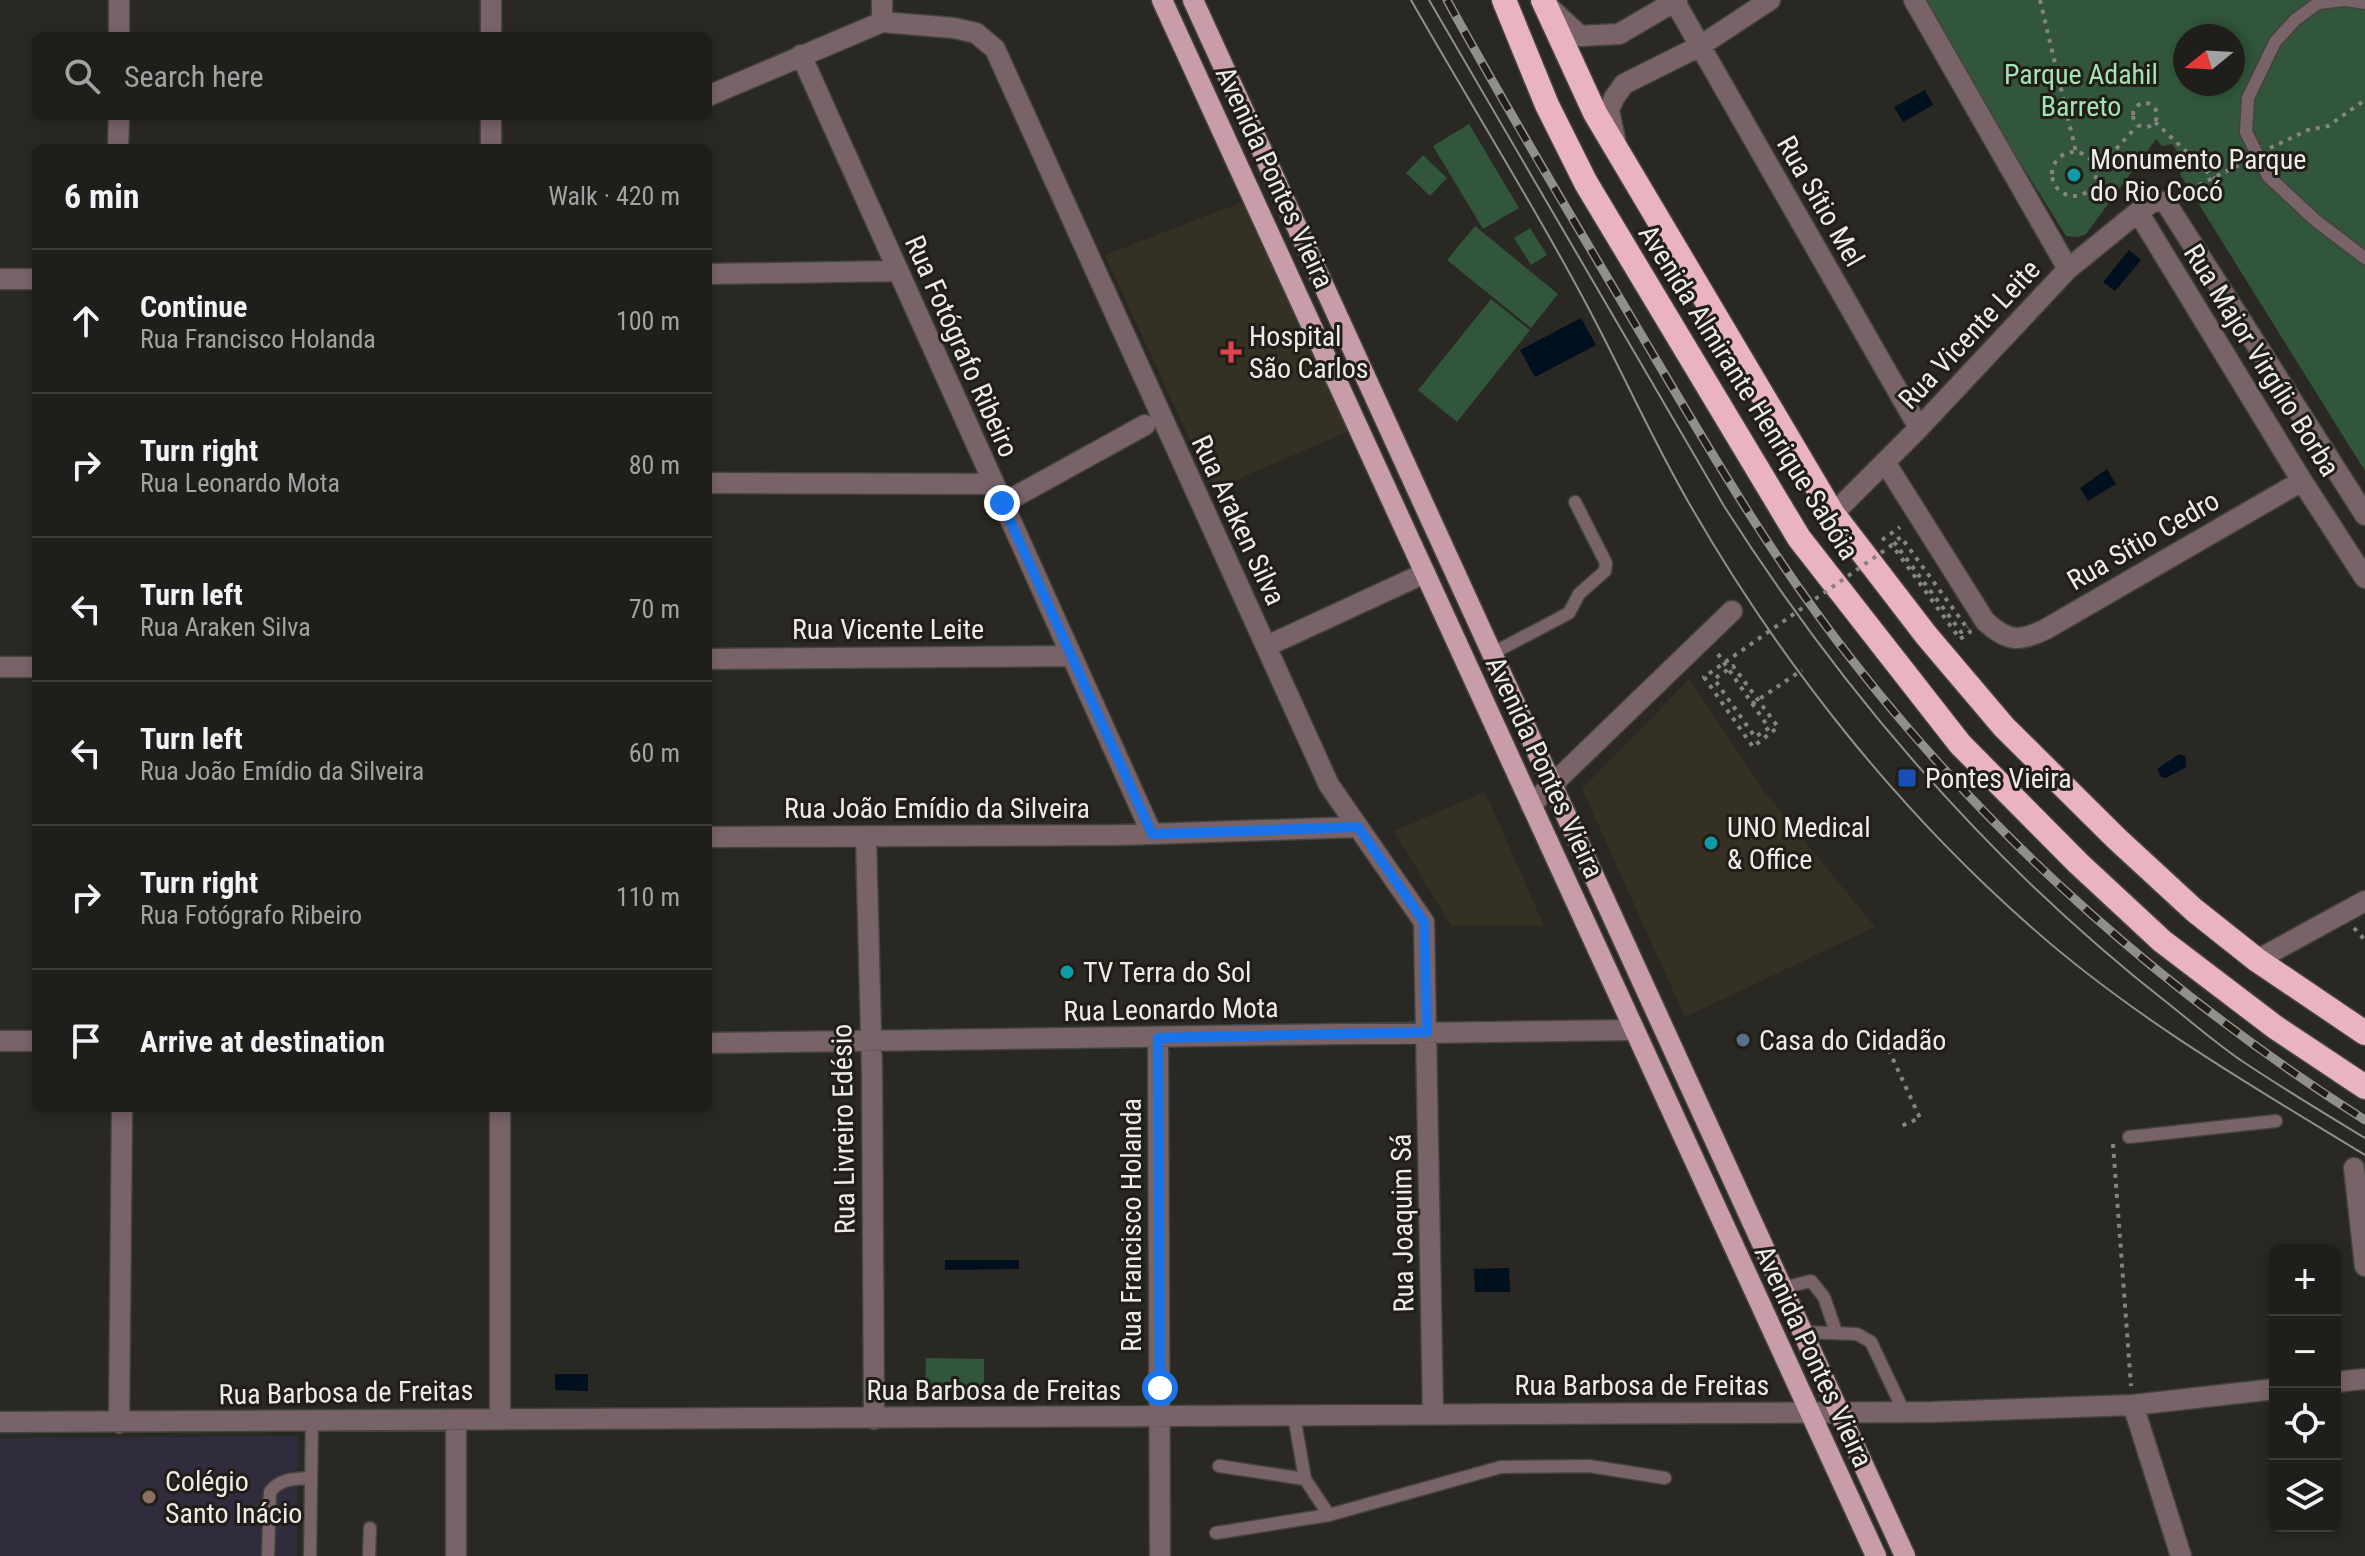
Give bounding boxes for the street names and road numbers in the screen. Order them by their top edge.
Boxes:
street label: Avenida Pontes Vieira [1209,61,1340,293]
street label: Rua Sítio Mel [1770,130,1871,272]
street label: Avenida Almirante Henrique Sabóia [1632,219,1866,566]
street label: Rua Fotógrafo Ribeiro [898,230,1025,462]
street label: Rua Major Virgílio Borba [2177,238,2346,482]
street label: Rua Vicente Leite [1892,253,2047,416]
street label: Rua Araken Silva [1185,430,1292,610]
street label: Rua Sítio Cedro [2061,484,2225,597]
street label: Rua Vicente Leite [792,613,984,646]
street label: Avenida Pontes Vieira [1479,651,1610,883]
street label: Rua João Emídio da Silveira [784,792,1090,825]
street label: Rua Leonardo Mota [1063,991,1279,1028]
street label: Rua Livreiro Edésio [825,1024,862,1234]
street label: Rua Francisco Holanda [1115,1098,1148,1352]
street label: Rua Joaquim Sá [1384,1133,1421,1313]
street label: Avenida Pontes Vieira [1748,1240,1879,1472]
street label: Rua Barbosa de Freitas [1515,1369,1769,1402]
street label: Rua Barbosa de Freitas [218,1374,474,1411]
street label: Rua Barbosa de Freitas [867,1374,1121,1407]

